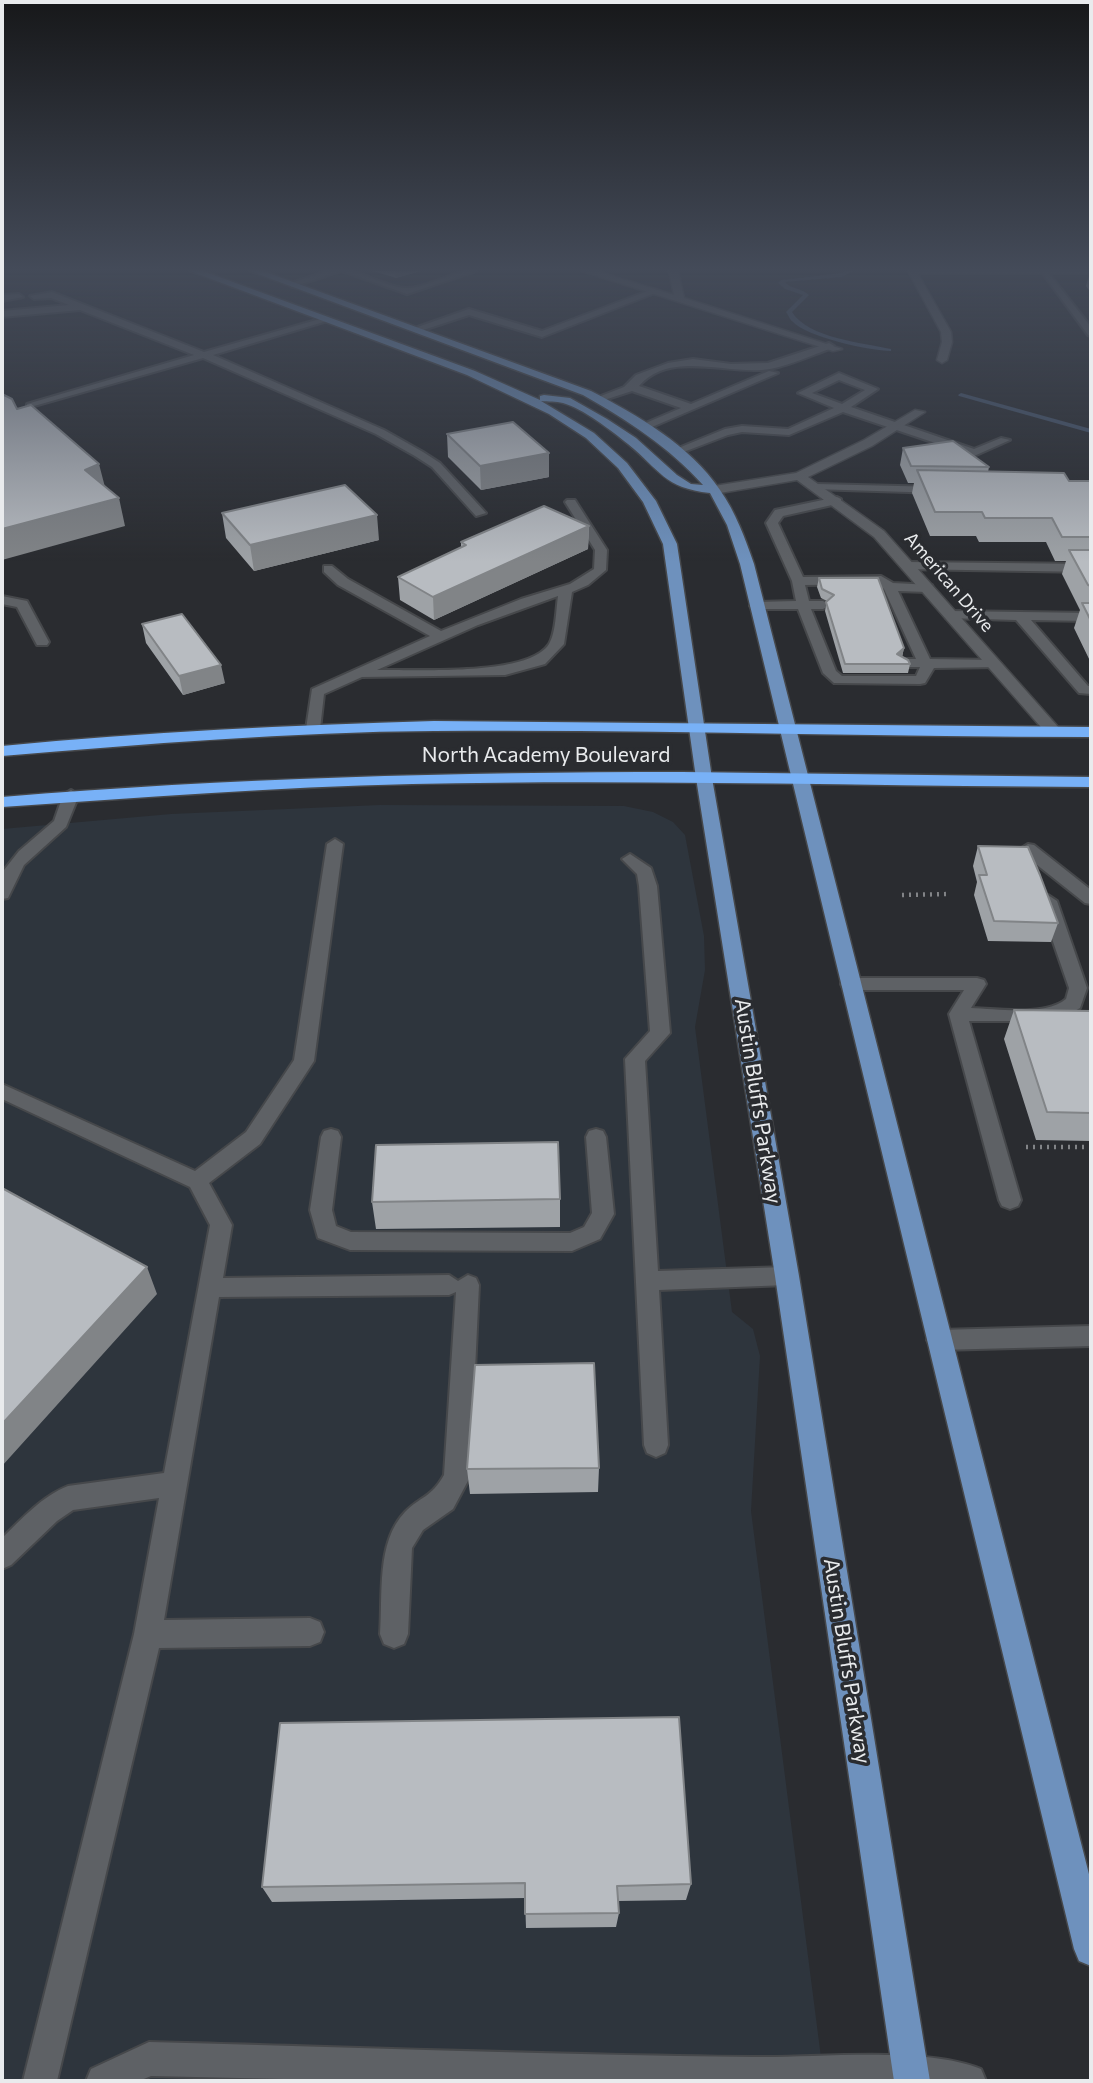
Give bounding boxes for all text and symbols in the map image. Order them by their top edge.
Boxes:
street label: American Drive [900,528,998,636]
street label: North Academy Boulevard [422,742,670,768]
street label: Austin Bluffs Parkway [729,996,787,1206]
street label: Austin Bluffs Parkway [818,1556,876,1766]

